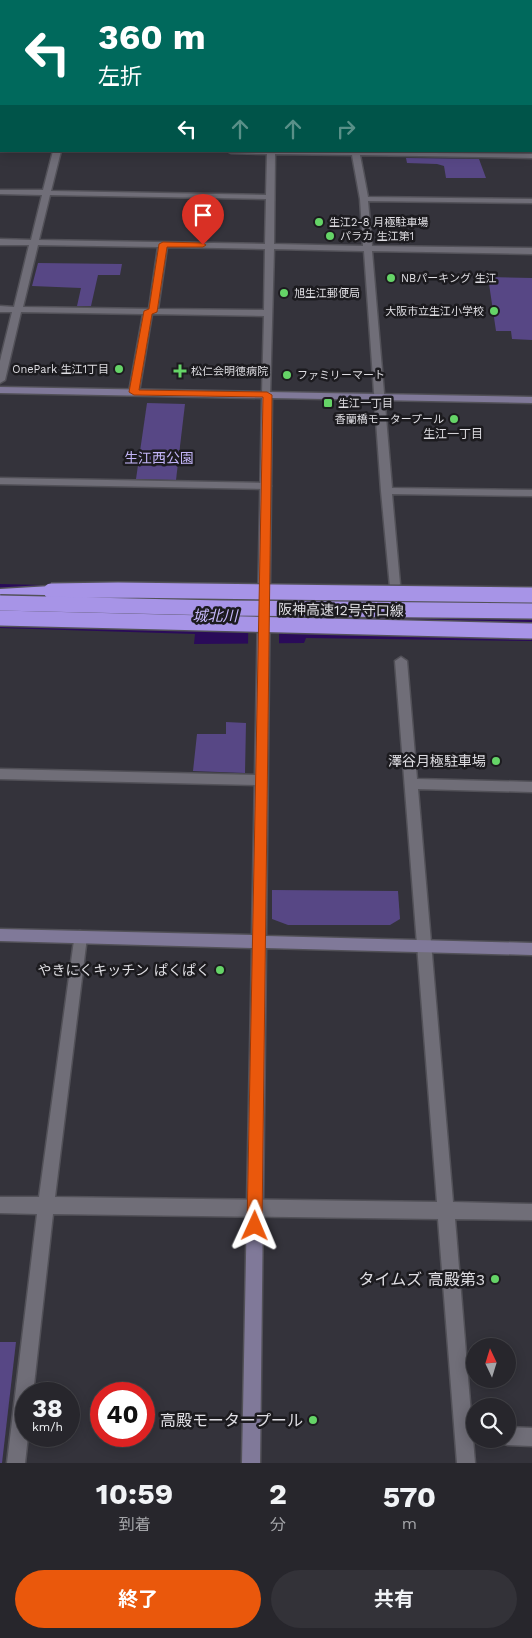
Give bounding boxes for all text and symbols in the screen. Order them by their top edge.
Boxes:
text: 360 m [98,16,206,58]
icon: left [15,20,80,85]
text: 左折 [98,64,142,89]
icon: left [173,115,201,143]
icon: ahead [226,115,254,143]
icon: ahead [279,115,307,143]
icon: right [332,115,360,143]
pin [182,194,224,245]
icon: arrive [189,201,217,229]
marker: 生江2-8 月極駐車場 [313,216,325,228]
place label: 生江2-8 月極駐車場 [329,216,428,229]
marker: パラカ 生江第1 [324,230,336,242]
place label: パラカ 生江第1 [340,230,414,243]
marker: NBパーキング 生江 [385,272,397,284]
place label: NBパーキング 生江 [401,272,497,285]
marker: 旭生江郵便局 [278,287,290,299]
place label: 旭生江郵便局 [294,287,360,300]
place label: 大阪市立生江小学校 [385,305,484,318]
marker: 大阪市立生江小学校 [488,305,500,317]
place label: OnePark 生江1丁目 [12,363,109,376]
marker: OnePark 生江1丁目 [113,363,125,375]
marker: 松仁会明徳病院 [173,364,187,378]
place label: 松仁会明徳病院 [191,365,268,378]
marker: ファミリーマート [281,369,293,381]
place label: ファミリーマート [297,369,385,382]
marker: 生江一丁目 [322,397,334,409]
place label: 生江一丁目 [338,397,393,410]
place label: 香蘭橋モータープール [335,413,444,426]
marker: 香蘭橋モータープール [448,413,460,425]
district label: 生江一丁目 [423,427,483,441]
park label: 生江西公園 [124,450,194,466]
street label: 阪神高速12号守口線 [278,601,404,619]
water label: 城北川 [192,607,239,625]
place label: 澤谷月極駐車場 [388,753,486,769]
marker: 澤谷月極駐車場 [490,755,502,767]
place label: やきにくキッチン ぱくぱく [38,962,210,978]
marker: やきにくキッチン ぱくぱく [214,964,226,976]
position arrow [228,1199,280,1251]
place label: タイムズ 高殿第3 [359,1270,485,1289]
marker: タイムズ 高殿第3 [489,1273,501,1285]
north arrow [466,1338,516,1388]
map controls [466,1338,516,1448]
speed limit sign: 40 [90,1382,155,1447]
text: 38 [32,1394,63,1423]
button: search [466,1398,516,1448]
place label: 高殿モータープール [160,1411,303,1430]
marker: 高殿モータープール [307,1414,319,1426]
text: km/h [32,1420,63,1434]
text: 10:59 [96,1476,173,1511]
text: 2 [269,1476,287,1511]
text: 570 [383,1479,436,1514]
text: m [402,1514,417,1533]
text: 到着 [118,1515,151,1534]
text: 分 [270,1515,286,1534]
button: 終了 [15,1570,261,1628]
button: 共有 [271,1570,517,1628]

